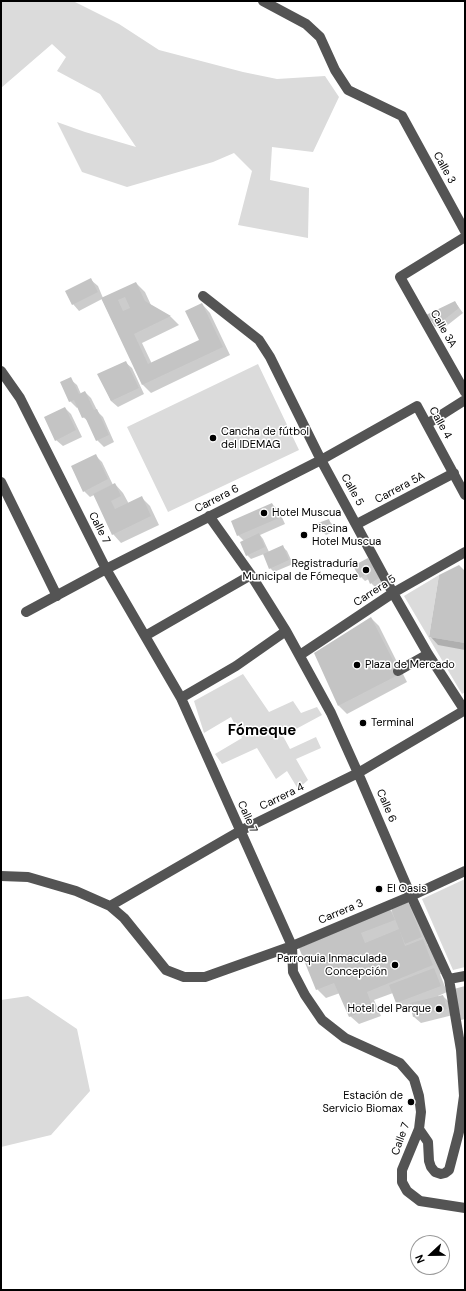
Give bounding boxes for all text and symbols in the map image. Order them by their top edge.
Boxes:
street label: Calle 3 [430,150,458,186]
street label: Calle 3A [427,308,459,350]
street label: Calle 4 [426,405,454,441]
place label: Cancha de fútbol del IDEMAG [221,425,309,451]
marker: Cancha de fútbol del IDEMAG [208,433,218,443]
street label: Carrera 5A [373,469,427,507]
street label: Calle 5 [338,472,366,508]
street label: Carrera 6 [193,482,241,516]
place label: Hotel Muscua [272,506,341,520]
marker: Hotel Muscua [259,508,269,518]
street label: Calle 7 [85,510,113,546]
place label: Piscina Hotel Muscua [312,522,381,548]
marker: Piscina Hotel Muscua [299,530,309,540]
place label: Registraduría Municipal de Fómeque [243,557,358,583]
marker: Registraduría Municipal de Fómeque [361,565,371,575]
street label: Carrera 5 [351,572,399,610]
place label: Plaza de Mercado [365,658,455,672]
marker: Plaza de Mercado [352,660,362,670]
place label: Terminal [371,716,414,730]
marker: Terminal [358,718,368,728]
district label: Fómeque [228,722,296,740]
street label: Carrera 4 [258,781,306,813]
street label: Calle 6 [373,787,399,825]
street label: Calle 7 [234,799,260,835]
place label: El Oasis [387,882,427,896]
marker: El Oasis [374,884,384,894]
street label: Carrera 3 [317,897,365,927]
place label: Parroquia Inmaculada Concepción [277,952,387,978]
marker: Parroquia Inmaculada Concepción [390,960,400,970]
place label: Hotel del Parque [347,1002,431,1016]
marker: Hotel del Parque [434,1004,444,1014]
place label: Estación de Servicio Biomax [322,1089,403,1115]
marker: Estación de Servicio Biomax [406,1097,416,1107]
street label: Calle 7 [389,1121,413,1157]
north arrow [410,1235,450,1275]
text: N [412,1253,428,1265]

